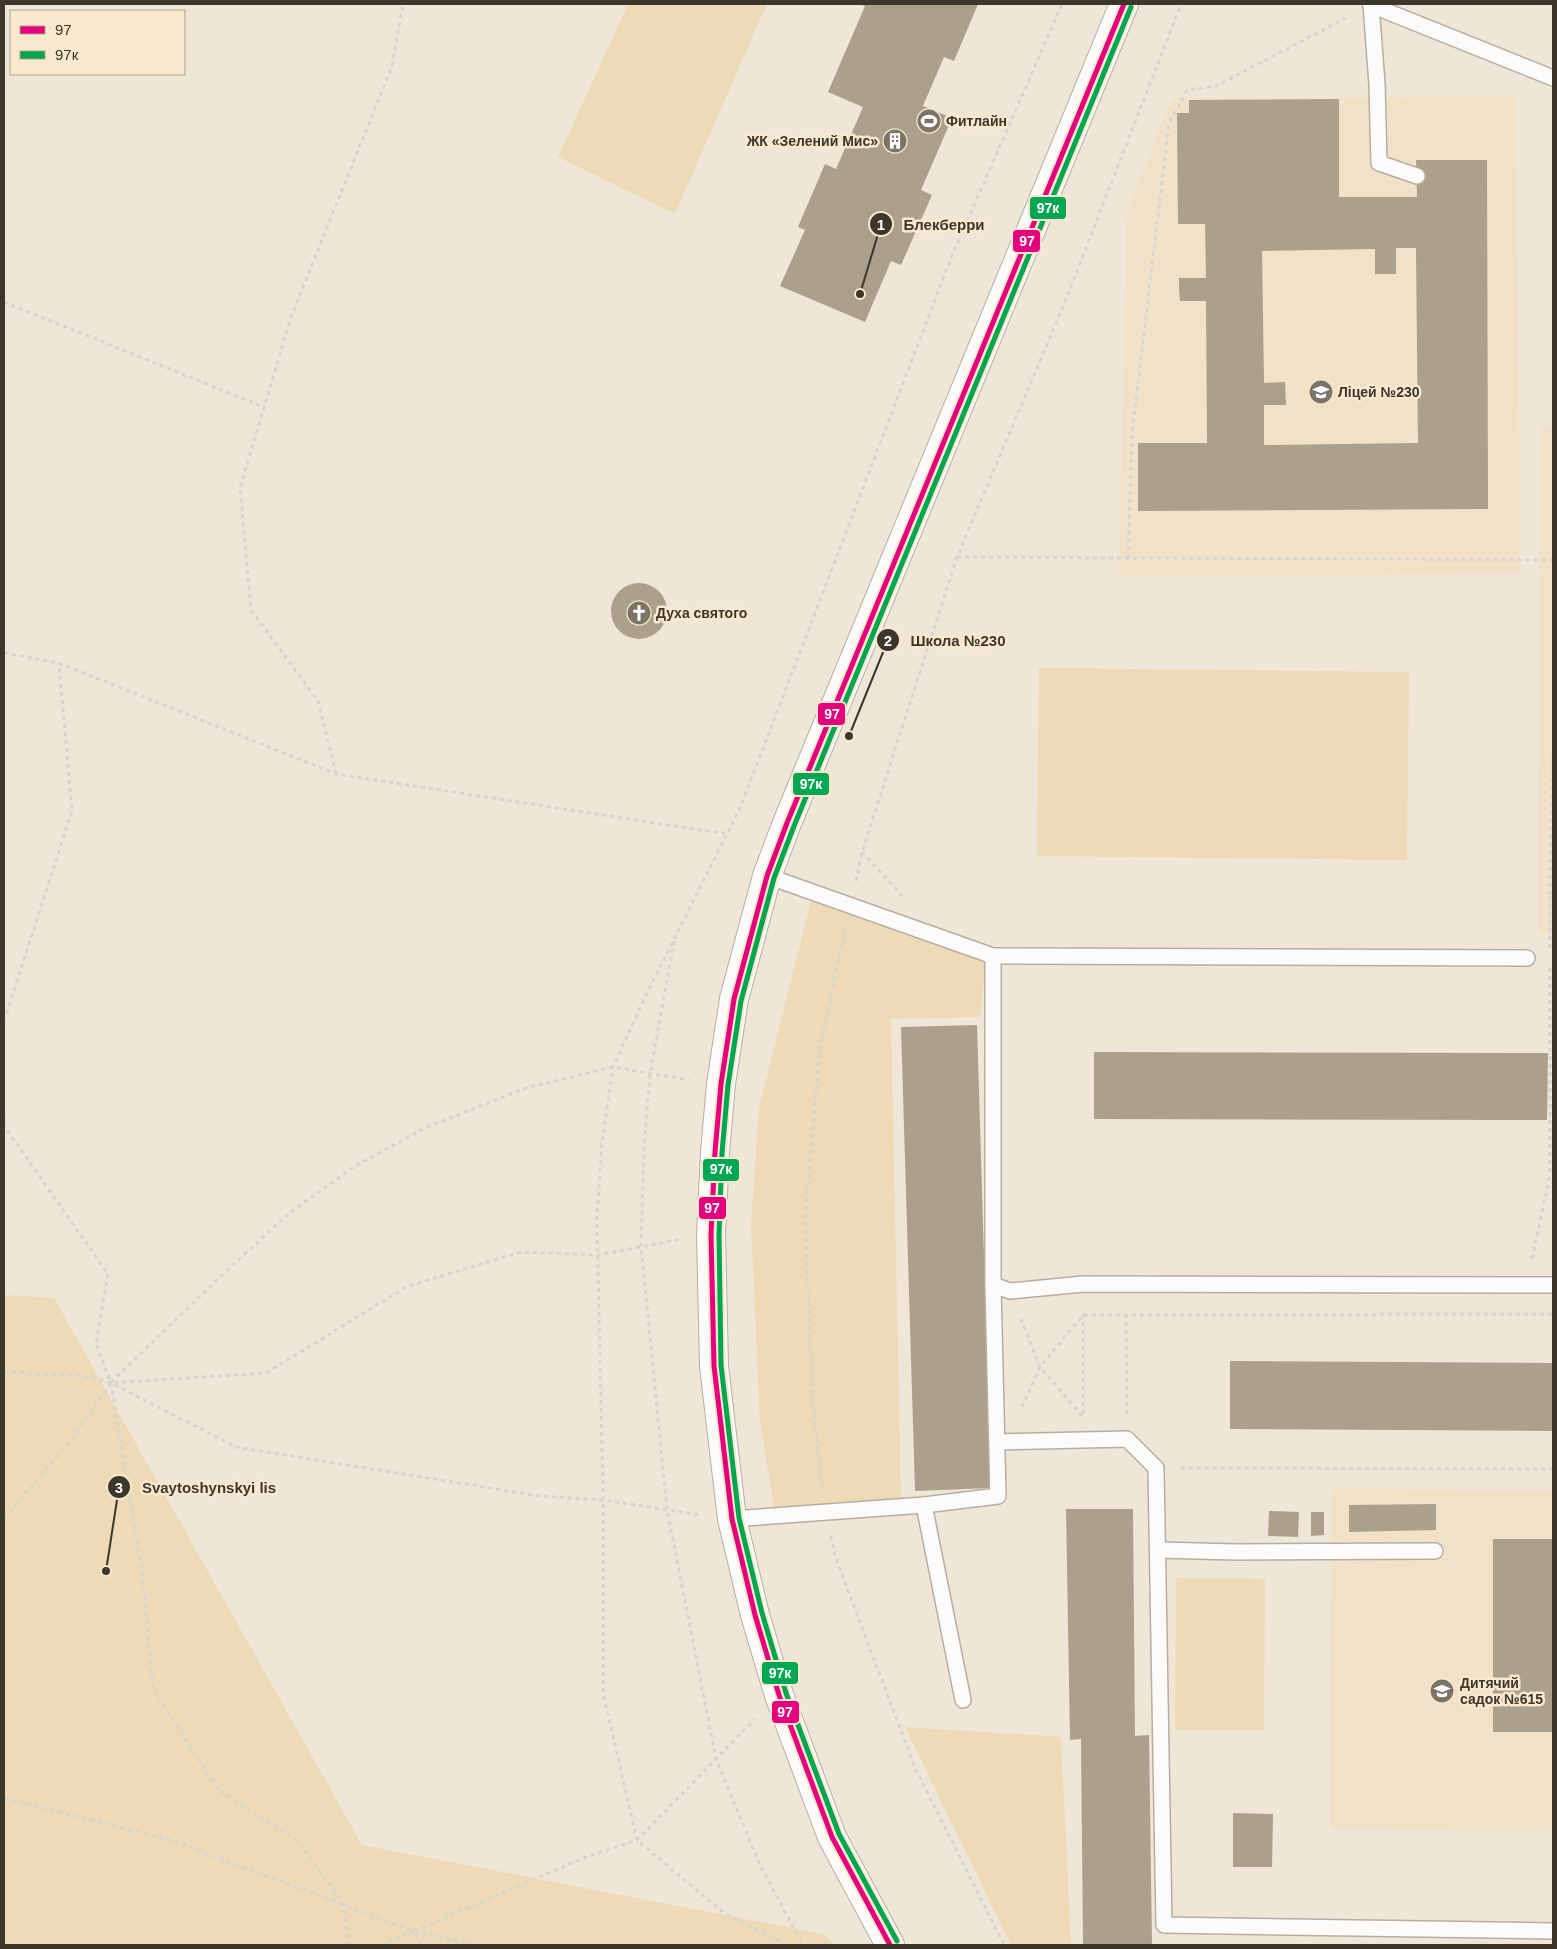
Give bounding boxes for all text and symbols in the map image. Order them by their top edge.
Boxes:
legend [10,10,185,75]
text: 97 [55,21,72,38]
text: 97к [55,46,79,63]
sports icon: Фитлайн [916,108,942,134]
place label: Фитлайн [946,113,1007,129]
building icon: ЖК «Зелений Мис» [882,128,908,154]
place label: ЖК «Зелений Мис» [746,133,878,149]
line badge: 97к [1029,196,1067,220]
text: 97к [1037,200,1060,216]
callout: Блекберри [868,209,994,239]
text: 1 [877,216,885,233]
text: Блекберри [903,216,985,233]
line badge: 97 [1012,229,1041,253]
text: 97 [1019,233,1035,249]
school or university icon: Ліцей №230 [1308,379,1334,405]
place label: Ліцей №230 [1338,384,1420,400]
church icon: Духа святого [626,600,652,626]
place label: Духа святого [656,605,747,621]
callout: Школа №230 [876,625,1016,655]
text: 2 [884,632,892,649]
text: Школа №230 [911,632,1005,649]
line badge: 97 [817,702,846,726]
text: 97 [824,706,840,722]
line badge: 97к [792,772,830,796]
text: 97к [800,776,823,792]
line badge: 97к [702,1158,740,1182]
text: 97к [710,1161,733,1177]
line badge: 97 [698,1196,727,1220]
text: 97 [704,1200,720,1216]
callout: Svaytoshynskyi lis [107,1472,286,1502]
text: 3 [115,1479,123,1496]
text: Svaytoshynskyi lis [142,1479,276,1496]
line badge: 97к [761,1661,799,1685]
text: 97к [769,1665,792,1681]
place label: Дитячий садок №615 [1460,1675,1543,1707]
school or university icon: Дитячий садок №615 [1429,1678,1455,1704]
line badge: 97 [771,1700,800,1724]
text: 97 [777,1704,793,1720]

